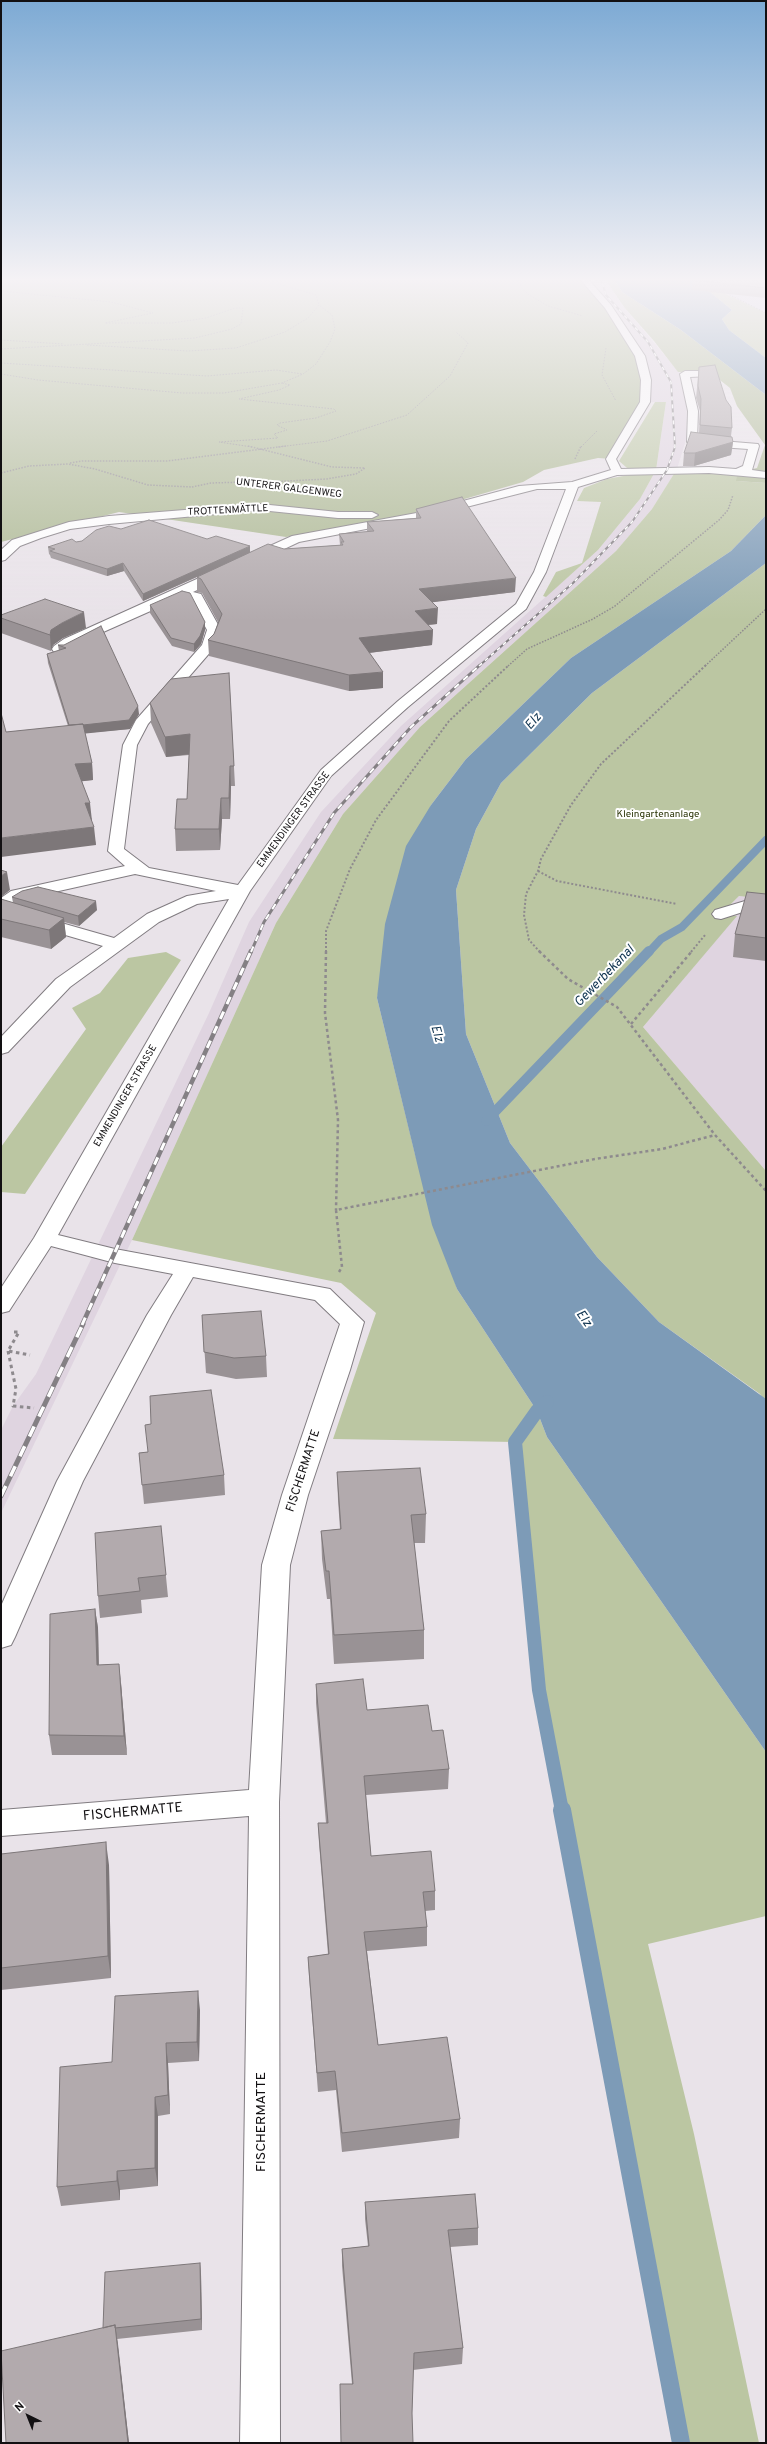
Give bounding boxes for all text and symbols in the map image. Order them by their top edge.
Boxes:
street label: UNTERER GALGENWEG [235,477,343,501]
street label: TROTTENMÄTTLE [187,503,269,519]
water label: Elz [523,710,545,734]
street label: EMMENDINGER STRASSE [255,770,333,870]
park label: Kleingartenanlage [617,809,699,821]
water label: Gewerbekanal [572,943,638,1011]
water label: Elz [426,1024,446,1044]
street label: EMMENDINGER STRASSE [92,1043,160,1149]
water label: Elz [572,1308,594,1330]
street label: FISCHERMATTE [284,1428,324,1514]
street label: FISCHERMATTE [82,1800,184,1826]
street label: FISCHERMATTE [254,2072,270,2172]
north arrow [8,2396,48,2436]
text: N [12,2399,27,2415]

